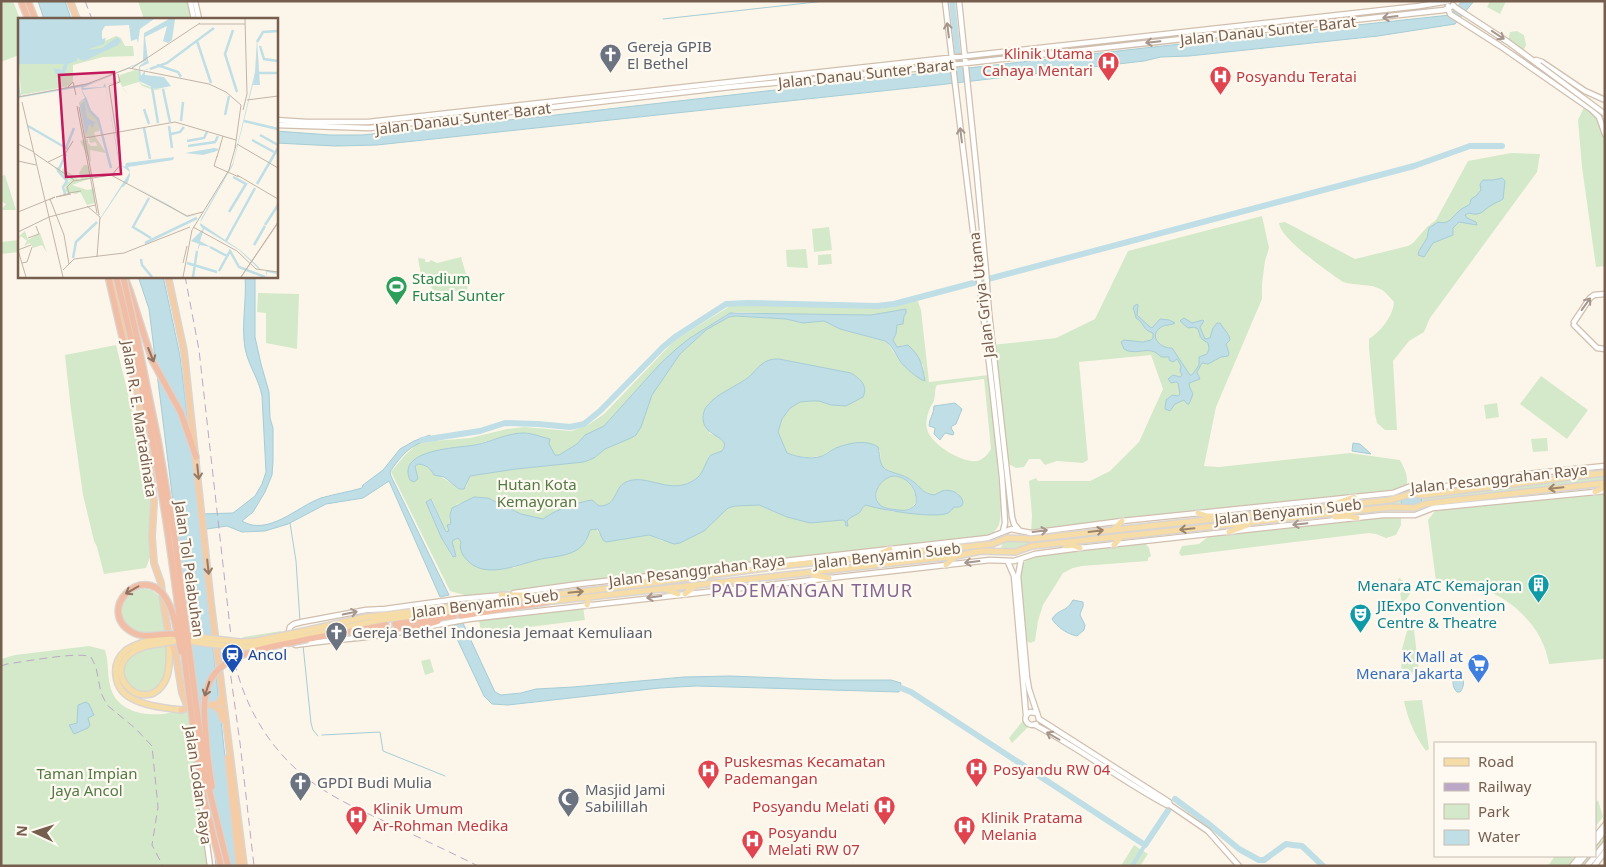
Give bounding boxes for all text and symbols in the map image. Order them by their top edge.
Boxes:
street label: Jalan Danau Sunter Barat [1177,11,1358,49]
one-way arrow [1382,12,1398,22]
inset map [18,18,278,278]
one-way arrow [943,22,953,38]
one-way arrow [1491,30,1505,41]
place label: Gereja GPIB El Bethel [627,36,712,73]
one-way arrow [1145,37,1161,47]
church icon: Gereja GPIB El Bethel [599,43,623,74]
place label: Klinik Utama Cahaya Mentari [982,43,1093,80]
hospital icon: Klinik Utama Cahaya Mentari [1097,50,1121,81]
street label: Jalan Danau Sunter Barat [775,54,956,92]
hospital icon: Posyandu Teratai [1208,64,1232,95]
place label: Posyandu Teratai [1236,66,1357,86]
street label: Jalan Danau Sunter Barat [372,97,553,139]
one-way arrow [956,127,966,143]
street label: Jalan Griya Utama [963,231,999,361]
place label: Stadium Futsal Sunter [412,268,505,305]
sports icon: Stadium Futsal Sunter [384,275,408,306]
one-way arrow [1581,298,1592,311]
street label: Jalan R. E. Martadinata [117,337,162,499]
one-way arrow [147,347,156,363]
street label: Jalan Pesanggrahan Raya [1408,459,1588,497]
one-way arrow [193,464,203,480]
park label: Hutan Kota Kemayoran [497,474,577,511]
one-way arrow [1549,483,1565,493]
street label: Jalan Benyamin Sueb [1211,493,1363,529]
street label: Jalan Tol Pelabuhan [170,498,209,638]
one-way arrow [1292,519,1308,529]
one-way arrow [1180,524,1196,534]
one-way arrow [1032,526,1048,536]
one-way arrow [1088,526,1104,536]
street label: Jalan Benyamin Sueb [810,537,962,573]
street label: Jalan Pesanggrahan Raya [606,549,786,591]
one-way arrow [965,557,981,567]
one-way arrow [203,559,212,575]
building icon: Menara ATC Kemajoran [1526,573,1550,604]
place label: Menara ATC Kemajoran [1357,575,1522,595]
district label: PADEMANGAN TIMUR [711,578,913,602]
street label: Jalan Benyamin Sueb [408,584,560,622]
one-way arrow [124,585,139,595]
one-way arrow [568,587,584,596]
one-way arrow [647,592,663,602]
place label: JIExpo Convention Centre & Theatre [1375,595,1505,632]
theatre icon: JIExpo Convention Centre & Theatre [1349,602,1373,633]
one-way arrow [342,608,358,617]
church icon: Gereja Bethel Indonesia Jemaat Kemuliaan [324,620,348,651]
place label: Gereja Bethel Indonesia Jemaat Kemuliaan [352,622,652,642]
station icon: Ancol [220,642,244,673]
place label: Ancol [248,644,287,664]
place label: K Mall at Menara Jakarta [1356,646,1464,683]
supermarket icon: K Mall at Menara Jakarta [1467,653,1491,684]
one-way arrow [202,681,211,696]
street label: Jalan Lodan Raya [181,722,217,846]
one-way arrow [1047,730,1061,740]
legend [1434,742,1596,857]
place label: Puskesmas Kecamatan Pademangan [724,751,886,788]
text: Road [1478,751,1514,771]
hospital icon: Posyandu RW 04 [965,757,989,788]
hospital icon: Puskesmas Kecamatan Pademangan [696,758,720,789]
place label: Posyandu RW 04 [993,759,1111,779]
park label: Taman Impian Jaya Ancol [36,763,138,800]
church icon: GPDI Budi Mulia [289,770,313,801]
place label: GPDI Budi Mulia [317,772,432,792]
text: Railway [1478,776,1532,796]
place label: Masjid Jami Sabilillah [585,779,665,816]
mosque icon: Masjid Jami Sabilillah [557,786,581,817]
hospital icon: Posyandu Melati [873,794,897,825]
place label: Posyandu Melati [752,796,869,816]
place label: Klinik Umum Ar-Rohman Medika [373,798,508,835]
text: Park [1478,801,1510,821]
hospital icon: Klinik Umum Ar-Rohman Medika [345,805,369,836]
north arrow [10,807,60,857]
place label: Klinik Pratama Melania [981,807,1083,844]
hospital icon: Klinik Pratama Melania [953,814,977,845]
place label: Posyandu Melati RW 07 [768,822,860,859]
text: N [12,825,31,837]
text: Water [1478,826,1520,846]
hospital icon: Posyandu Melati RW 07 [740,829,764,860]

